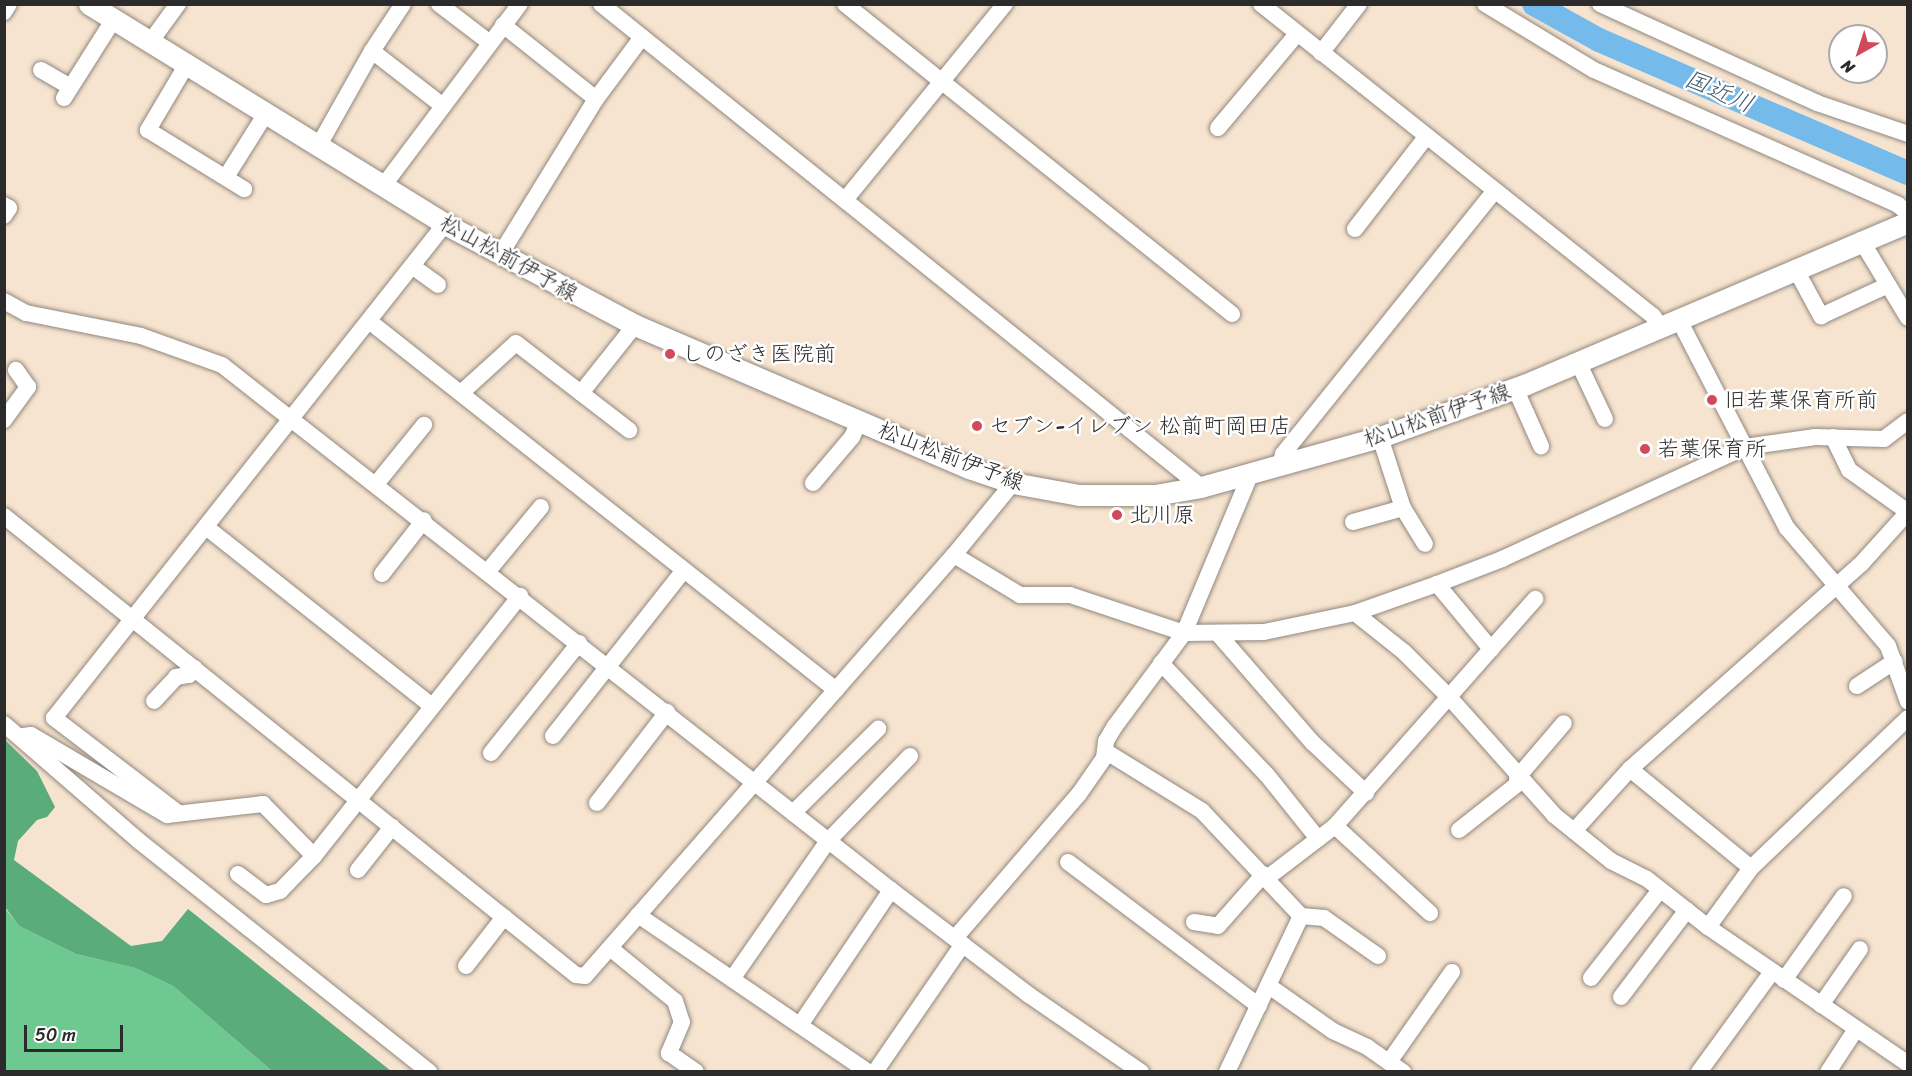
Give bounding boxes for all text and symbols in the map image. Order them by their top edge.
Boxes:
north arrow [1828,24,1888,84]
text: N [1834,52,1861,82]
water label: 国近川 [1680,65,1758,119]
street label: 松山松前伊予線 [435,209,583,307]
place label: しのざき医院前 [682,341,836,367]
marker: しのざき医院前 [663,347,677,361]
street label: 松山松前伊予線 [1360,377,1514,453]
place label: 旧若葉保育所前 [1724,387,1878,413]
marker: 旧若葉保育所前 [1705,393,1719,407]
place label: セブン-イレブン 松前町岡田店 [989,413,1291,439]
street label: 松山松前伊予線 [874,416,1028,496]
marker: セブン-イレブン 松前町岡田店 [970,419,984,433]
place label: 若葉保育所 [1657,436,1767,462]
marker: 若葉保育所 [1638,442,1652,456]
place label: 北川原 [1129,502,1195,528]
marker: 北川原 [1110,508,1124,522]
scale bar [27,1013,126,1051]
text: 50 m [35,1019,76,1051]

